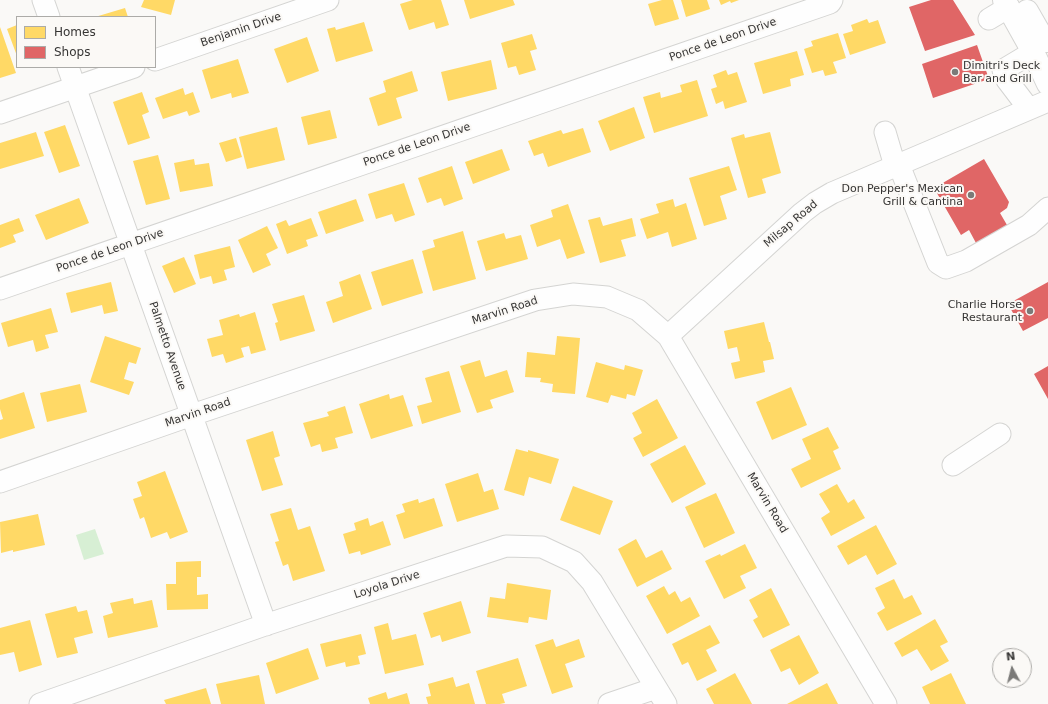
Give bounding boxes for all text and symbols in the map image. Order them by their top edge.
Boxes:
street label: Benjamin Drive [199,10,283,50]
street label: Ponce de Leon Drive [668,15,778,65]
legend [16,16,156,68]
text: Homes [54,25,96,39]
text: Shops [54,45,90,59]
place label: Dimitri's Deck Bar and Grill [963,59,1040,85]
marker: Dimitri's Deck Bar and Grill [950,67,960,77]
street label: Ponce de Leon Drive [362,120,472,170]
place label: Don Pepper's Mexican Grill & Cantina [841,182,963,208]
marker: Don Pepper's Mexican Grill & Cantina [966,190,976,200]
street label: Milsap Road [761,198,821,250]
street label: Ponce de Leon Drive [55,226,165,276]
street label: Marvin Road [470,294,540,328]
place label: Charlie Horse Restaurant [948,298,1022,324]
street label: Palmetto Avenue [146,300,188,392]
marker: Charlie Horse Restaurant [1025,306,1035,316]
street label: Marvin Road [164,396,232,430]
street label: Marvin Road [744,470,790,536]
street label: Loyola Drive [352,568,422,602]
north arrow [992,648,1032,688]
text: N [1005,650,1016,664]

